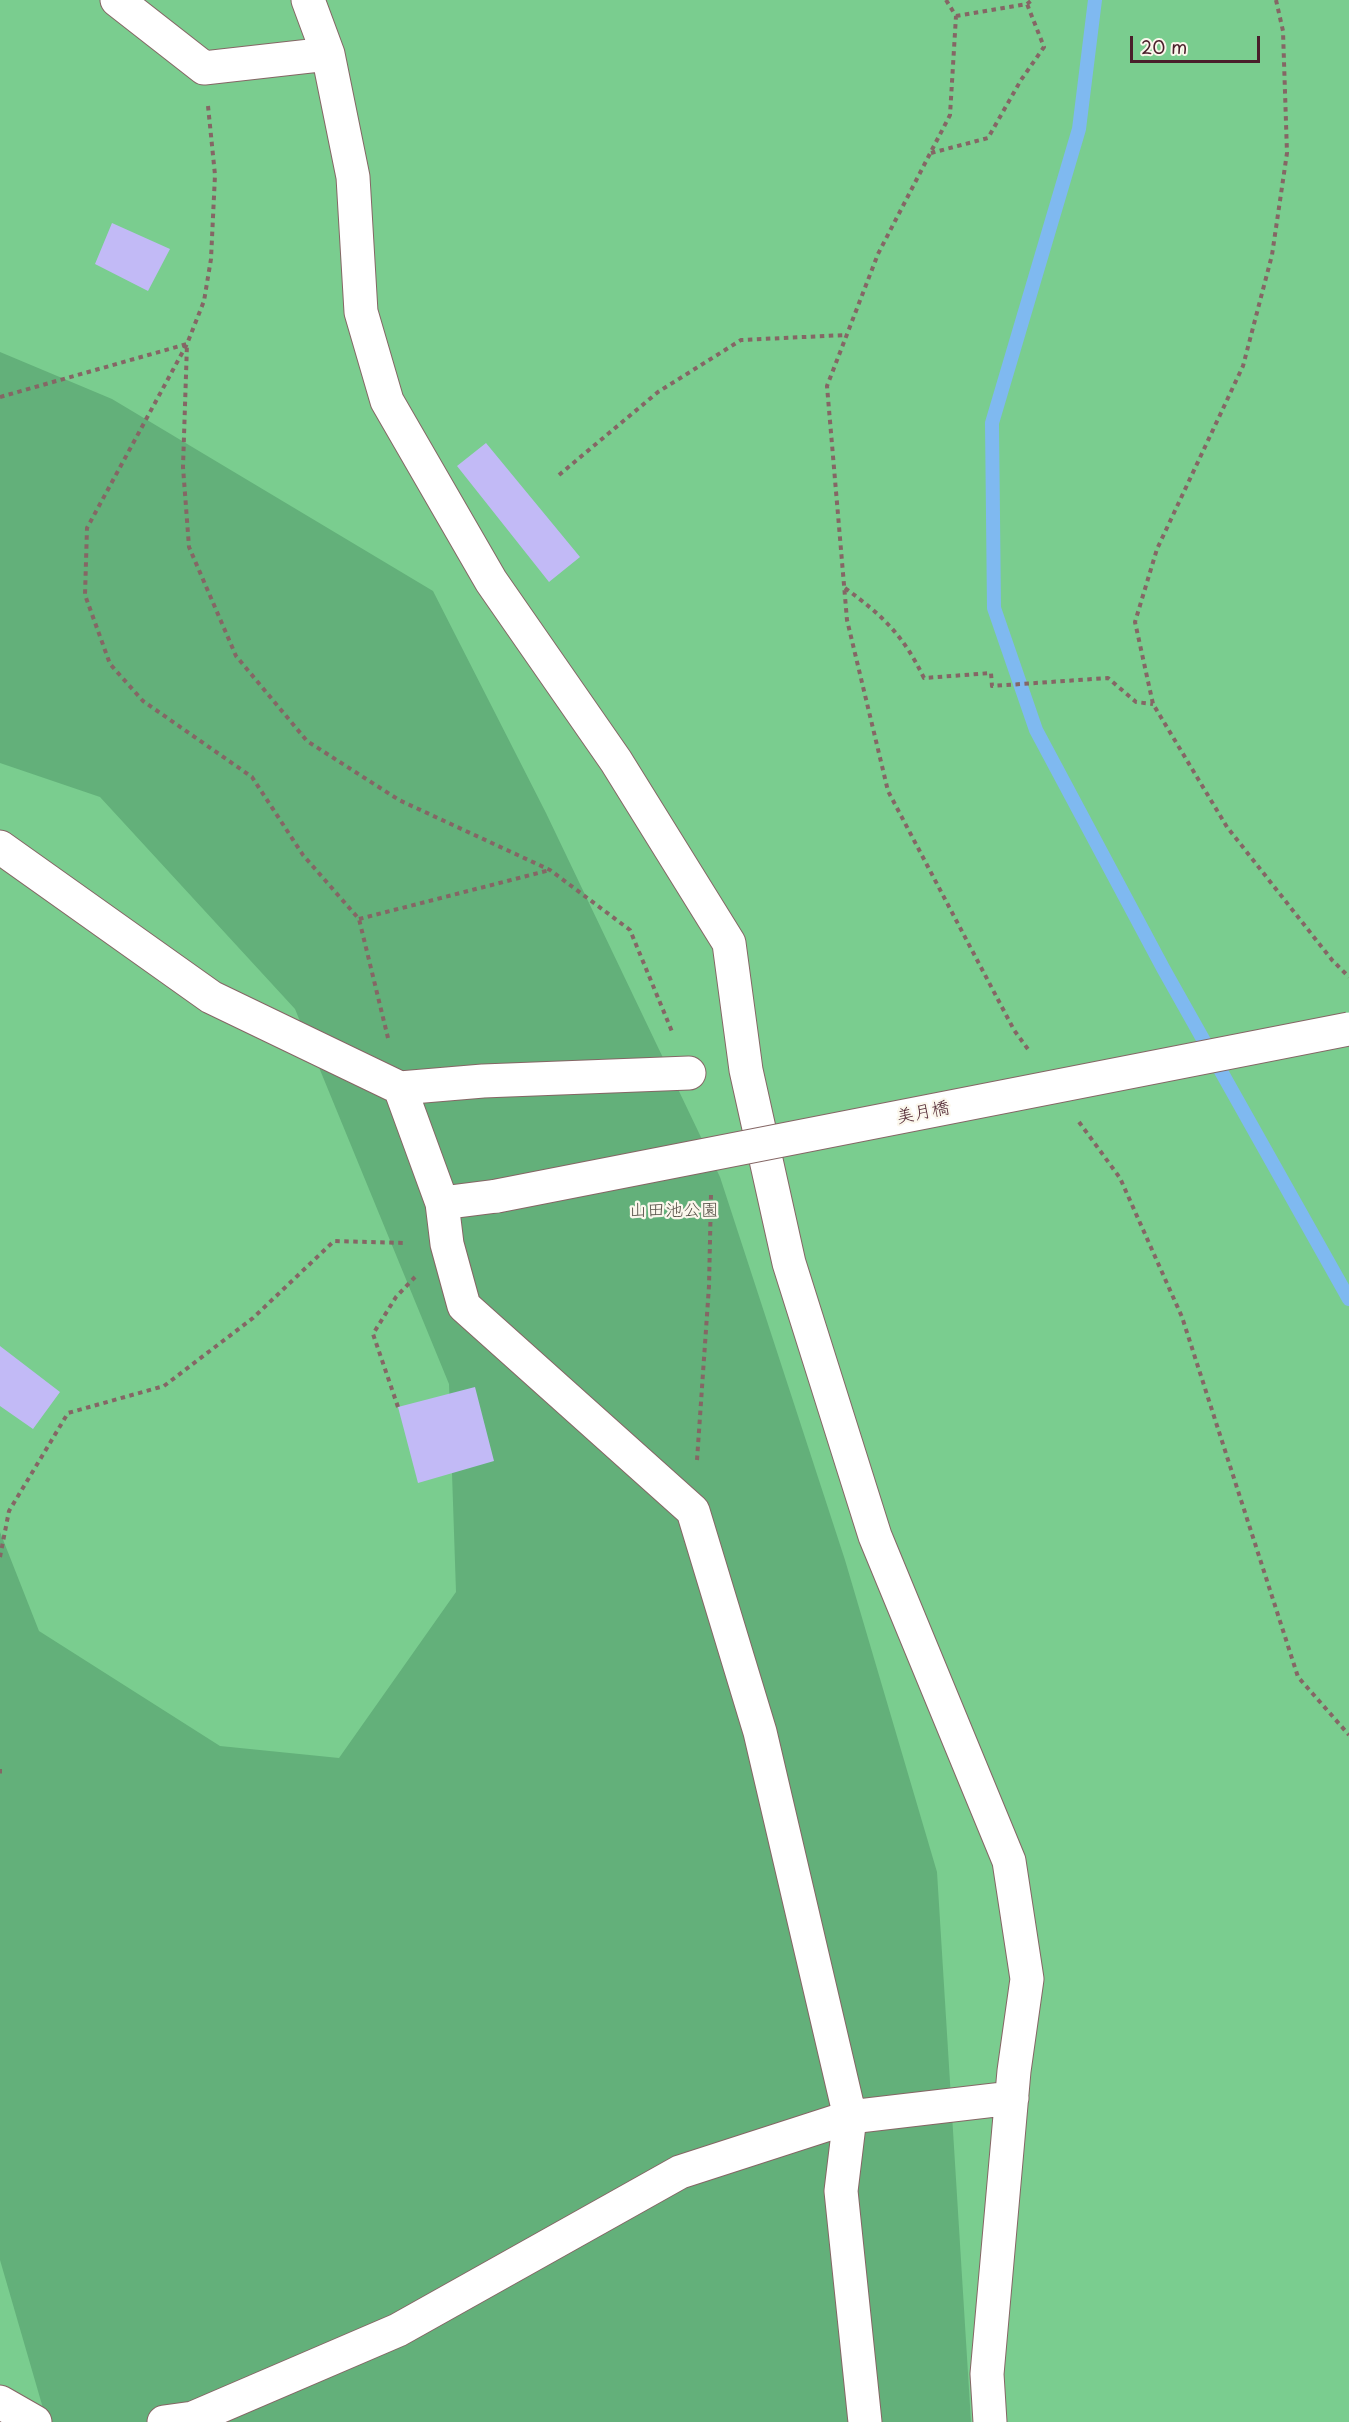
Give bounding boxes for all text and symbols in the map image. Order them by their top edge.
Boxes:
scale bar [1133,24,1264,62]
text: 20 m [1141,33,1187,60]
street label: 美月橋 [894,1097,952,1129]
park label: 山田池公園 [629,1200,719,1222]

